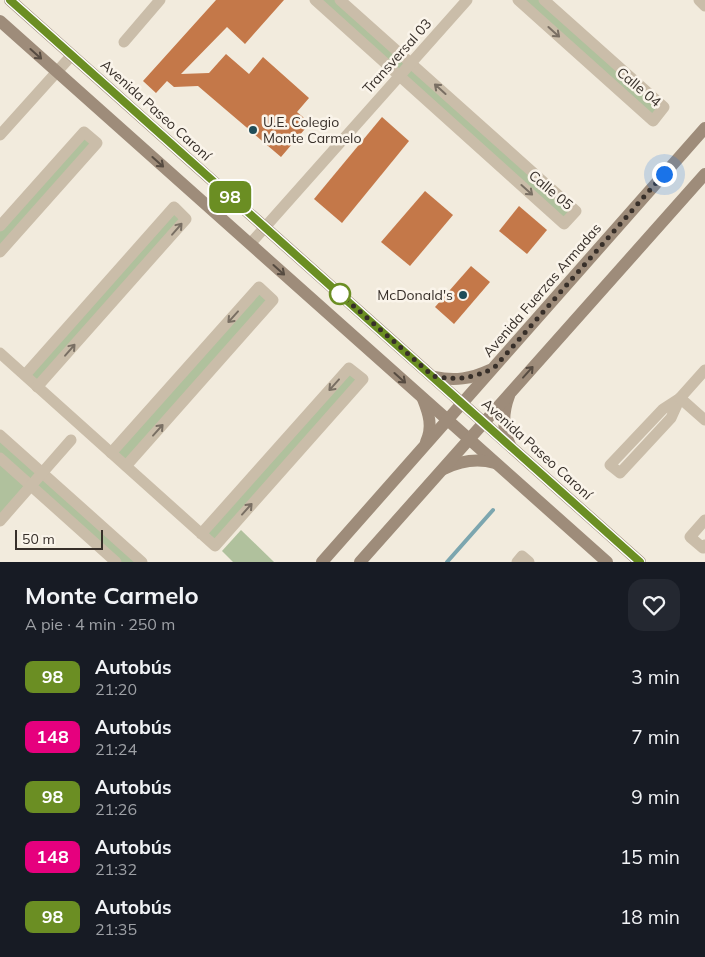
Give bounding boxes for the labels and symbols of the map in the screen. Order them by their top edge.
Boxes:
street label: Transversal 03 [359,15,435,97]
one-way arrow [548,27,561,38]
one-way arrow [30,48,43,60]
street label: Avenida Paseo Caroní [97,56,215,165]
street label: Calle 04 [613,63,665,111]
one-way arrow [434,84,447,95]
place label: U.E. Colegio Monte Carmelo [263,113,361,147]
marker: U.E. Colegio Monte Carmelo [247,124,259,136]
one-way arrow [151,156,164,168]
your location [652,162,677,187]
street label: Calle 05 [525,166,577,214]
line badge: 98 [208,181,252,213]
one-way arrow [520,184,533,196]
street label: Avenida Fuerzas Armadas [479,219,605,361]
one-way arrow [172,222,183,235]
one-way arrow [273,264,286,276]
unlabelled marker [329,283,351,305]
place label: McDonald's [377,286,453,304]
marker: McDonald's [457,289,469,301]
one-way arrow [227,311,238,324]
one-way arrow [64,344,76,357]
one-way arrow [522,366,534,379]
one-way arrow [394,372,407,384]
one-way arrow [328,379,339,392]
street label: Avenida Paseo Caroní [478,395,596,504]
one-way arrow [152,423,164,436]
one-way arrow [241,503,253,516]
scale bar [15,527,102,550]

